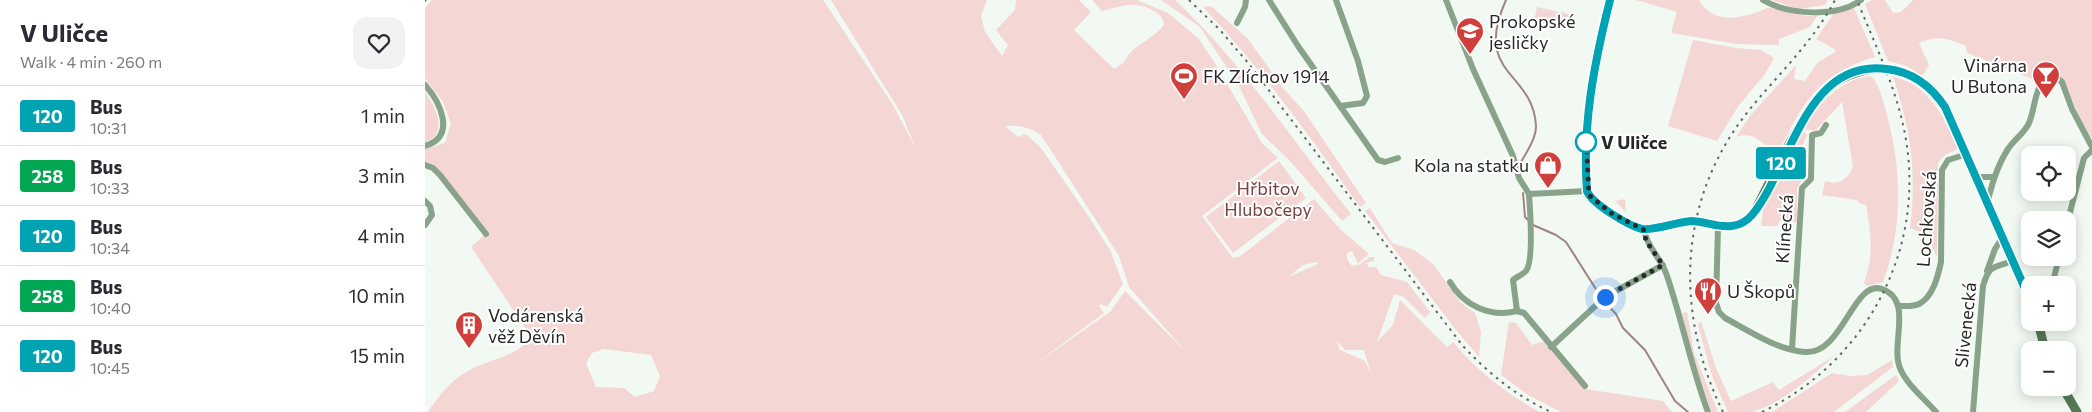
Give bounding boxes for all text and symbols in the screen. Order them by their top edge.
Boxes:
place label: Prokopské jesličky [1489,10,1576,53]
school or university icon: Prokopské jesličky [1455,16,1485,55]
button: heart [353,17,405,69]
text: V Uličce [20,18,108,47]
text: Walk · 4 min · 260 m [20,52,162,71]
place label: Vinárna U Butona [1951,54,2027,97]
bar icon: Vinárna U Butona [2031,60,2061,99]
sports icon: FK Zlíchov 1914 [1169,61,1199,100]
place label: FK Zlíchov 1914 [1203,65,1330,87]
text: Bus [90,95,122,118]
text: 1 min [361,104,405,127]
text: 120 [32,105,63,127]
text: 10:31 [90,118,127,137]
marker: V Uličce [1575,131,1597,153]
place label: V Uličce [1601,131,1667,153]
map controls [2021,146,2076,396]
button: locate [2021,146,2076,201]
line badge: 120 [1752,147,1810,179]
shop icon: Kola na statku [1533,150,1563,189]
text: 120 [1766,152,1796,174]
place label: Kola na statku [1414,154,1529,176]
text: Bus [90,155,122,178]
text: 3 min [358,164,405,187]
text: 258 [32,165,63,187]
street label: Lochkovská [1912,170,1940,268]
park label: Hřbitov Hlubočepy [1224,177,1312,220]
text: 10:33 [90,178,129,197]
street label: Klínecká [1771,194,1797,264]
button: layers [2021,211,2076,266]
text: Bus [90,215,122,238]
text: 4 min [358,224,405,247]
text: 120 [32,225,63,247]
text: 10:34 [90,238,130,257]
text: Bus [90,275,122,298]
restaurant icon: U Škopů [1693,276,1723,315]
button: + [2021,276,2076,331]
place label: U Škopů [1727,280,1795,302]
street label: Slivenecká [1950,281,1980,369]
text: 10 min [348,284,405,307]
text: 258 [32,285,63,307]
your location [1593,285,1618,310]
text: 10:40 [90,298,131,317]
place label: Vodárenská věž Děvín [488,304,584,347]
building icon: Vodárenská věž Děvín [454,310,484,349]
text: Bus [90,335,122,358]
button: − [2021,341,2076,396]
text: 15 min [350,344,405,367]
text: 120 [32,345,63,367]
text: 10:45 [90,358,130,377]

